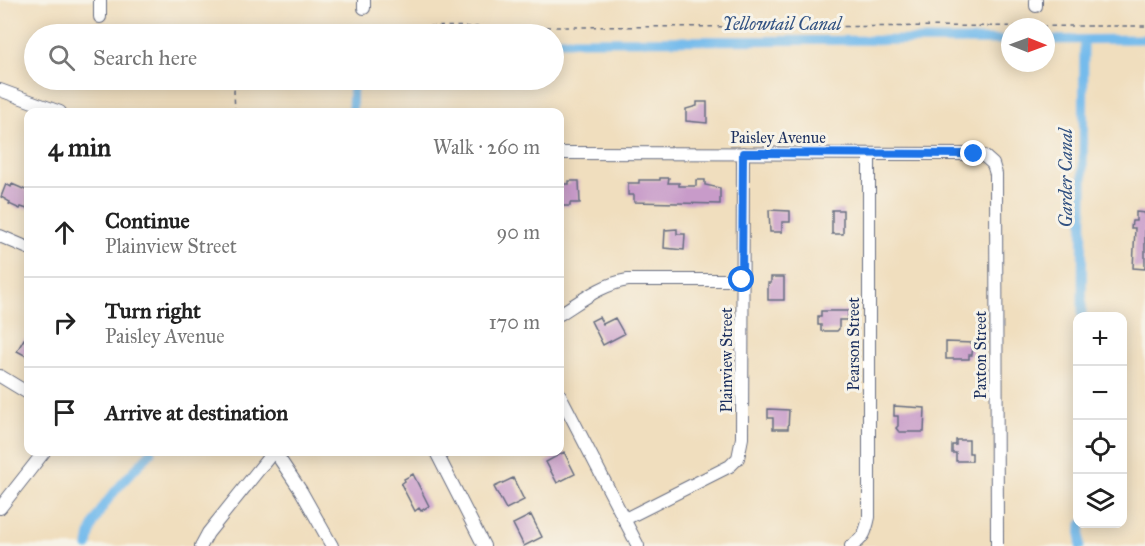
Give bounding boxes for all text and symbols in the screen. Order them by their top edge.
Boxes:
water label: Yellowtail Canal [723,13,844,35]
north arrow [1001,18,1055,72]
search box [24,24,564,90]
icon: search [45,41,78,74]
text: Search here [93,44,197,71]
water label: Garder Canal [1055,126,1077,228]
street label: Paisley Avenue [730,128,826,147]
text: 4 min [48,131,111,163]
text: Walk · 260 m [433,135,540,159]
route end [960,140,986,166]
text: Continue [105,207,190,234]
icon: ahead [48,216,81,249]
text: 90 m [497,220,540,244]
text: Plainview Street [105,234,237,258]
route start [728,266,754,292]
text: Turn right [105,297,201,324]
street label: Pearson Street [844,297,863,391]
icon: right [48,306,81,339]
street label: Plainview Street [717,307,736,413]
text: 170 m [489,310,540,334]
street label: Paxton Street [971,310,990,399]
map controls [1073,312,1127,528]
button: + [1073,312,1127,366]
text: Paisley Avenue [105,324,225,348]
button: − [1073,366,1127,420]
icon: arrive [48,396,81,429]
text: Arrive at destination [105,399,288,426]
button: locate [1073,420,1127,474]
button: layers [1073,474,1127,528]

